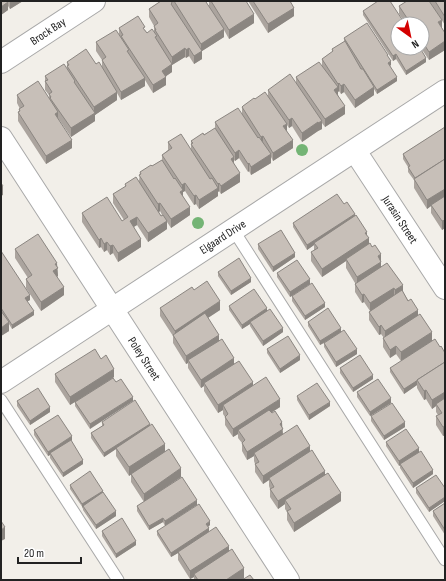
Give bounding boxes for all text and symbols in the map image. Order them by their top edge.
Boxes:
street label: Brock Bay [27,14,69,48]
north arrow [390,16,430,56]
text: N [409,37,421,51]
street label: Jurasin Street [378,192,421,247]
street label: Elgaard Drive [197,216,249,257]
street label: Poley Street [125,334,164,383]
scale bar [18,539,81,565]
text: 20 m [24,546,44,561]

